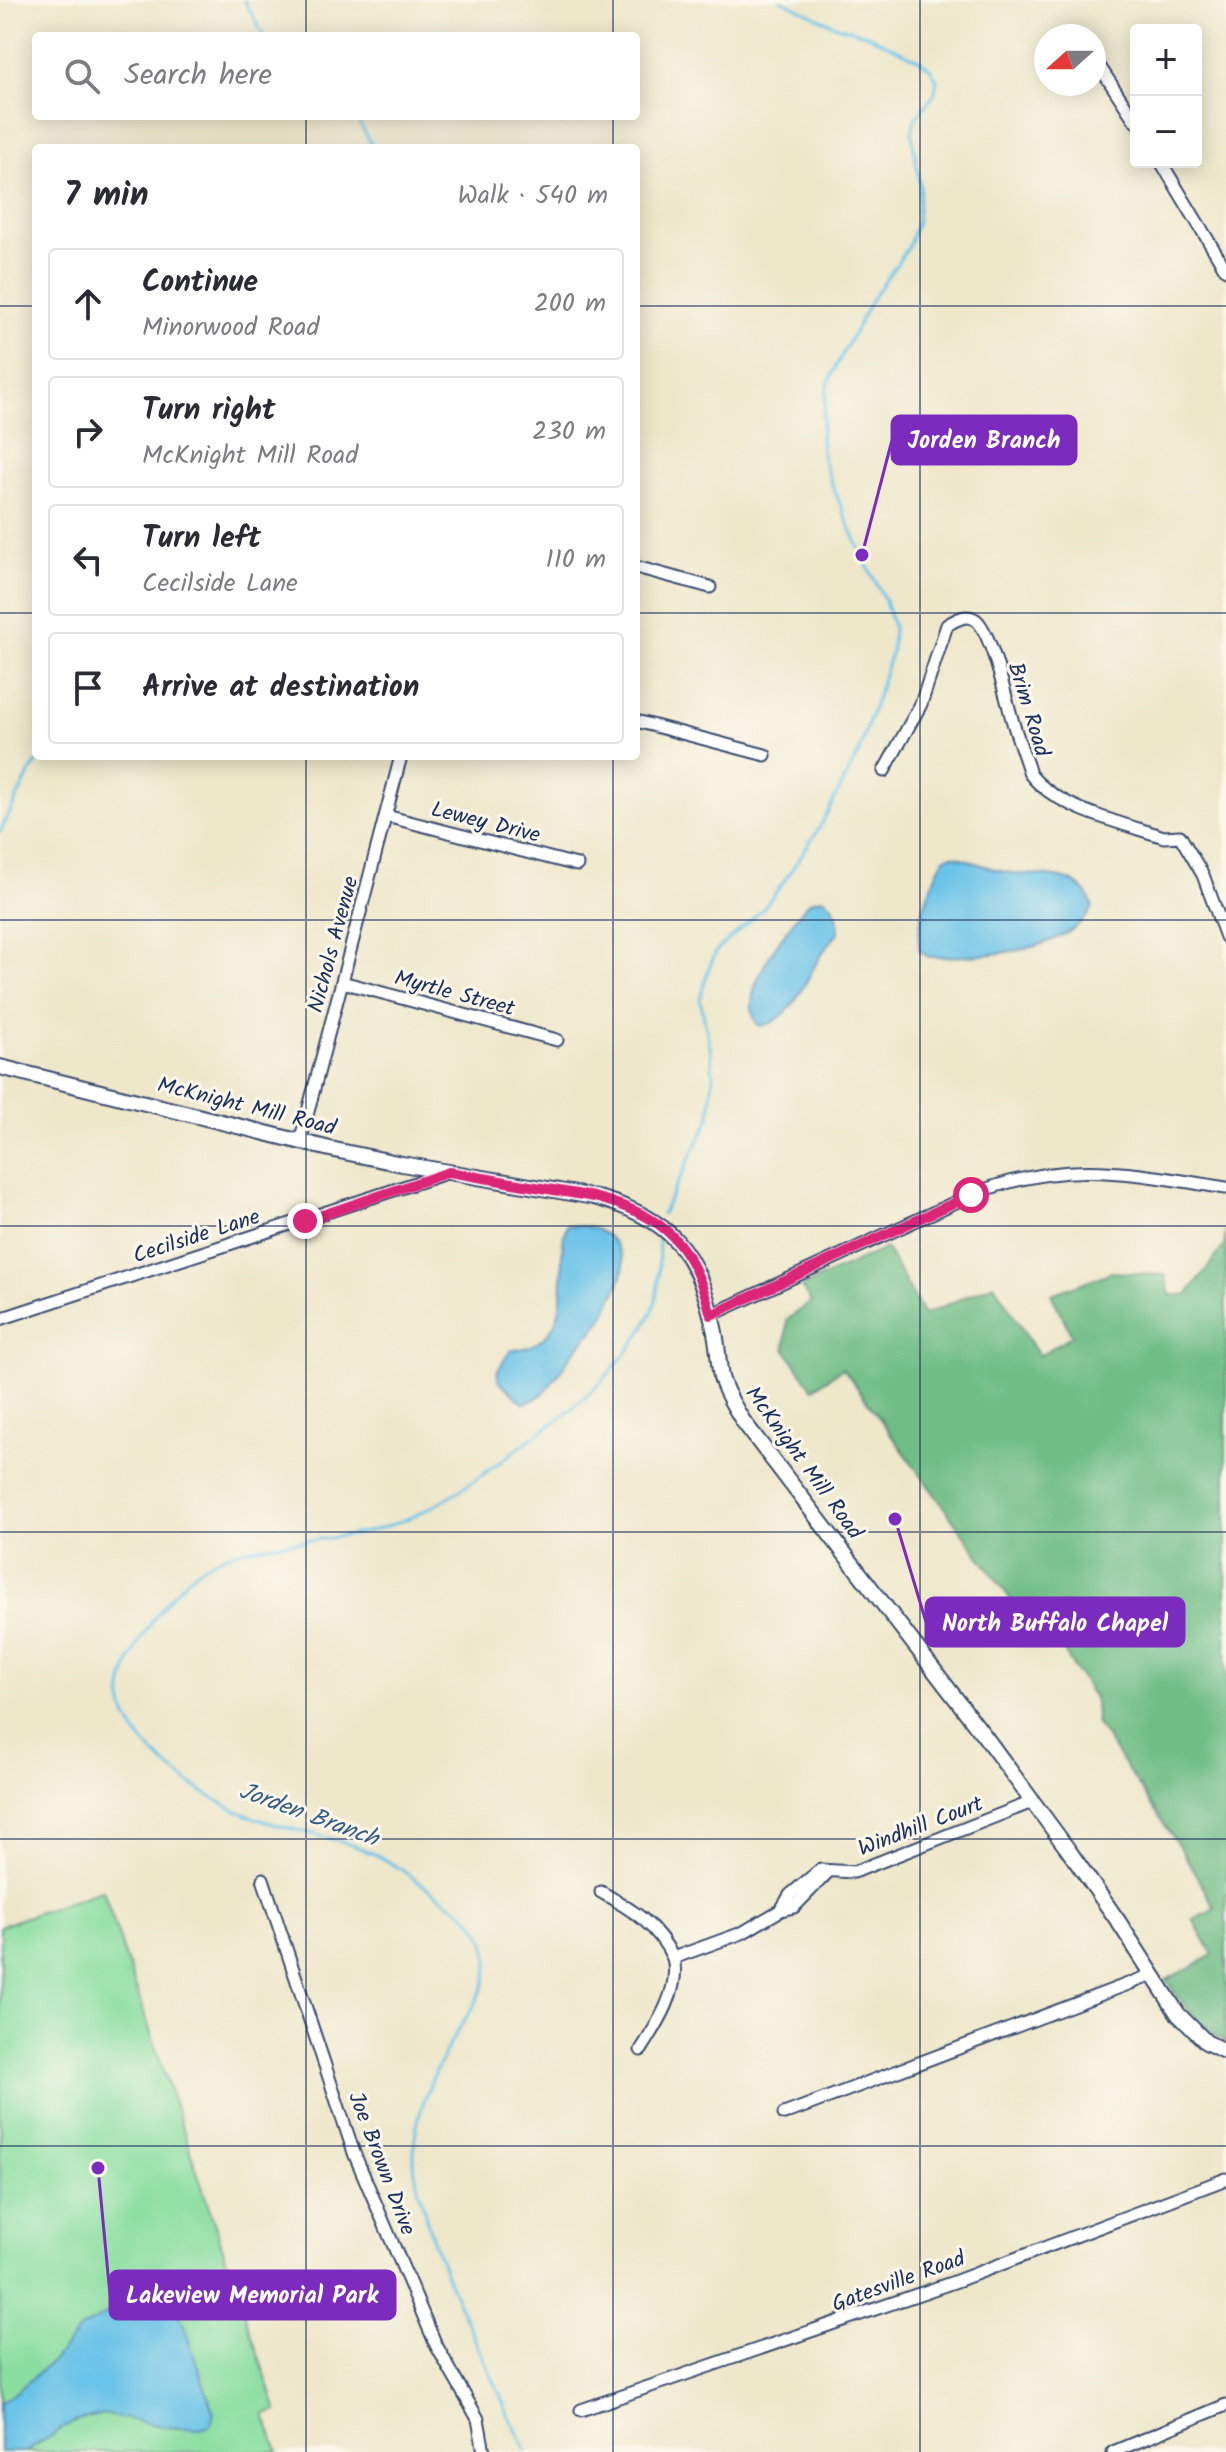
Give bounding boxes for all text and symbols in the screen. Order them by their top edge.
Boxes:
north arrow [1034,24,1106,96]
map controls [1130,24,1202,168]
button: + [1130,24,1202,96]
search box [32,32,640,120]
text: Search here [124,52,272,100]
icon: search [60,54,104,98]
button: − [1130,96,1202,168]
text: 7 min [64,169,149,223]
text: Walk · 540 m [457,175,608,217]
text: Continue [142,259,258,307]
icon: ahead [66,282,110,326]
text: 200 m [534,283,606,325]
text: Minorwood Road [142,307,320,349]
text: Turn right [142,387,275,435]
icon: right [66,410,110,454]
text: 230 m [532,411,606,453]
callout: Jorden Branch [892,416,1076,464]
text: Jorden Branch [908,422,1060,461]
text: McKnight Mill Road [142,435,358,477]
text: Turn left [142,515,261,563]
icon: left [66,538,110,582]
text: 110 m [546,539,606,581]
text: Cecilside Lane [142,563,298,605]
street label: Brim Road [997,658,1059,762]
text: Arrive at destination [142,664,419,712]
icon: arrive [66,666,110,710]
street label: Lewey Drive [427,793,544,854]
street label: Nichols Avenue [299,872,369,1017]
street label: Myrtle Street [390,962,519,1027]
street label: McKnight Mill Road [153,1068,340,1147]
route start [953,1177,989,1213]
street label: Cecilside Lane [129,1200,265,1274]
route end [287,1203,323,1239]
street label: McKnight Mill Road [735,1379,872,1549]
callout: North Buffalo Chapel [926,1598,1184,1646]
text: North Buffalo Chapel [942,1605,1169,1644]
water label: Jorden Branch [233,1772,386,1859]
street label: Windhill Court [853,1787,989,1867]
street label: Joe Brown Drive [337,2087,424,2241]
street label: Gatesville Road [827,2242,971,2323]
callout: Lakeview Memorial Park [110,2271,395,2319]
text: Lakeview Memorial Park [126,2277,379,2316]

